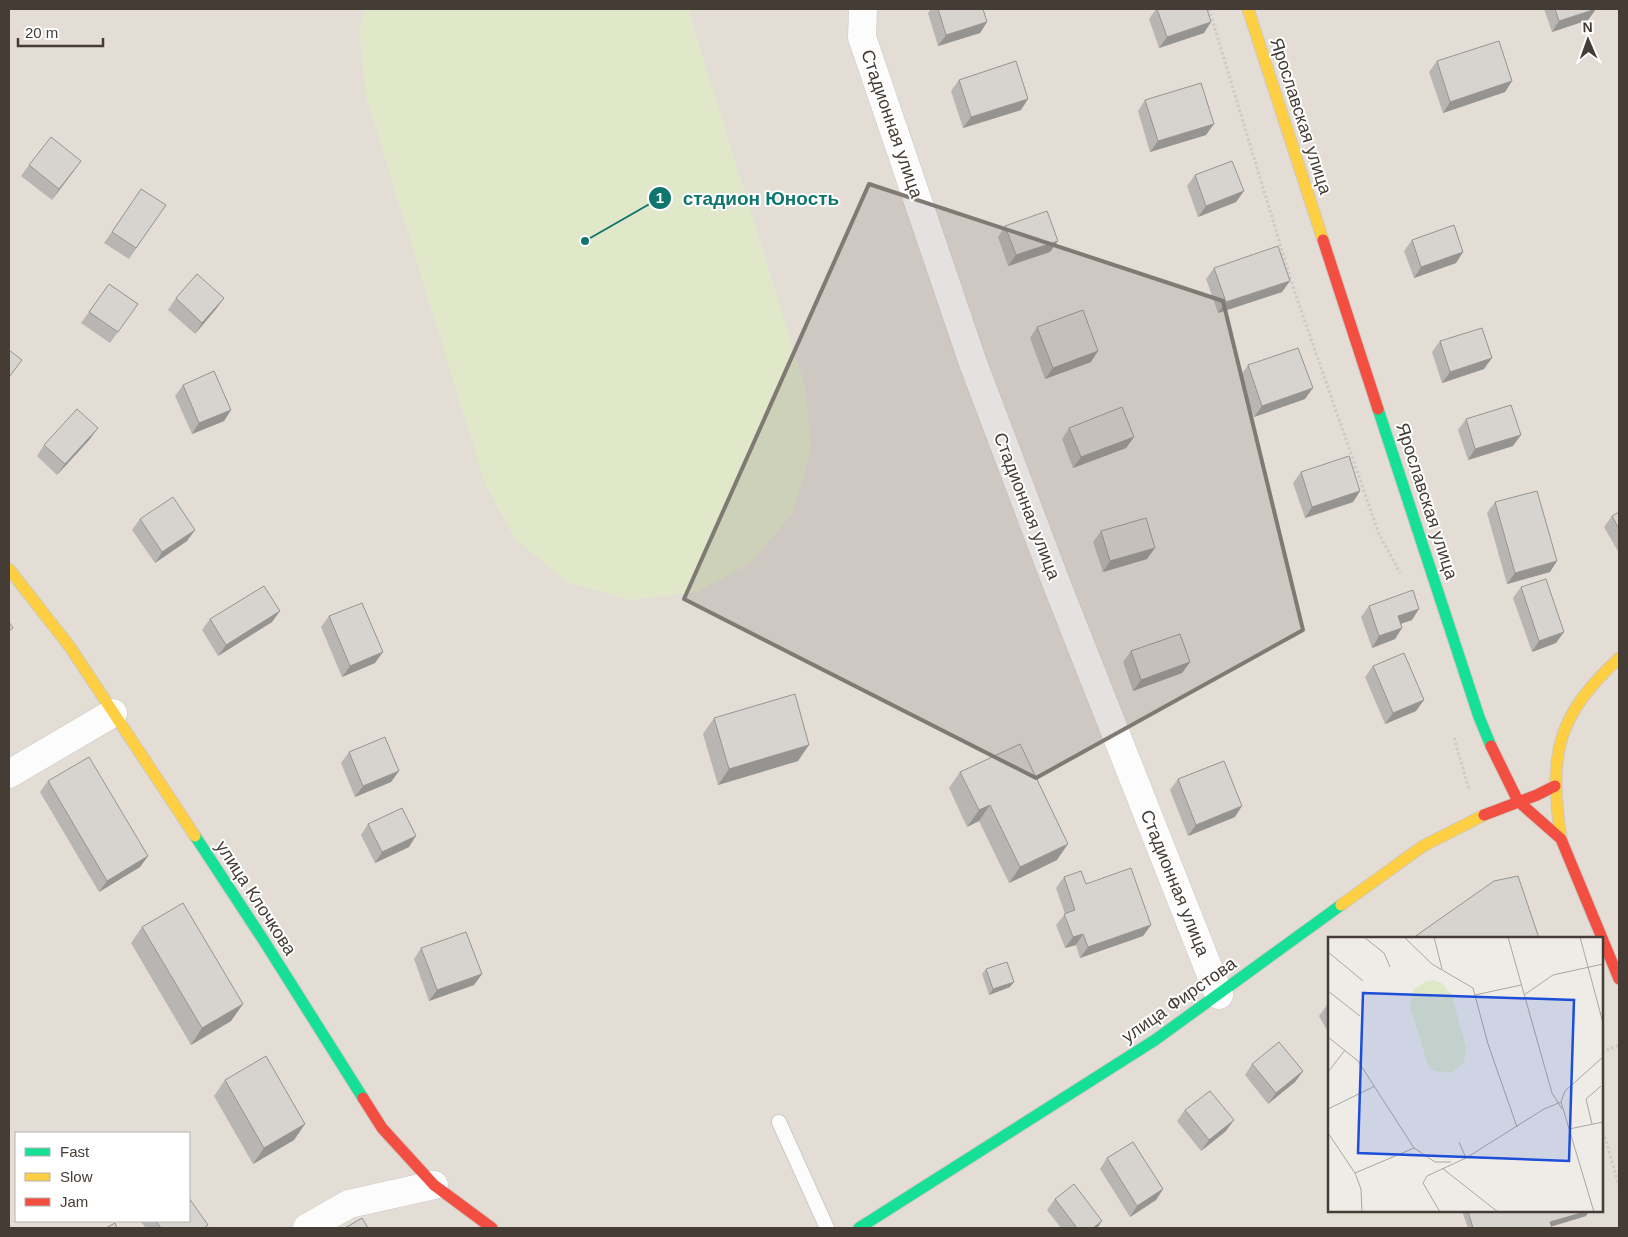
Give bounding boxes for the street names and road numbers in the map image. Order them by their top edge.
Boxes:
street label: Ярославская улица [1266,35,1336,198]
street label: Стадионная улица [857,47,927,202]
street label: Ярославская улица [1392,420,1462,583]
street label: Стадионная улица [990,430,1065,583]
street label: Стадионная улица [1137,807,1214,960]
street label: улица Клочкова [212,837,301,960]
street label: улица Фирстова [1118,953,1241,1047]

